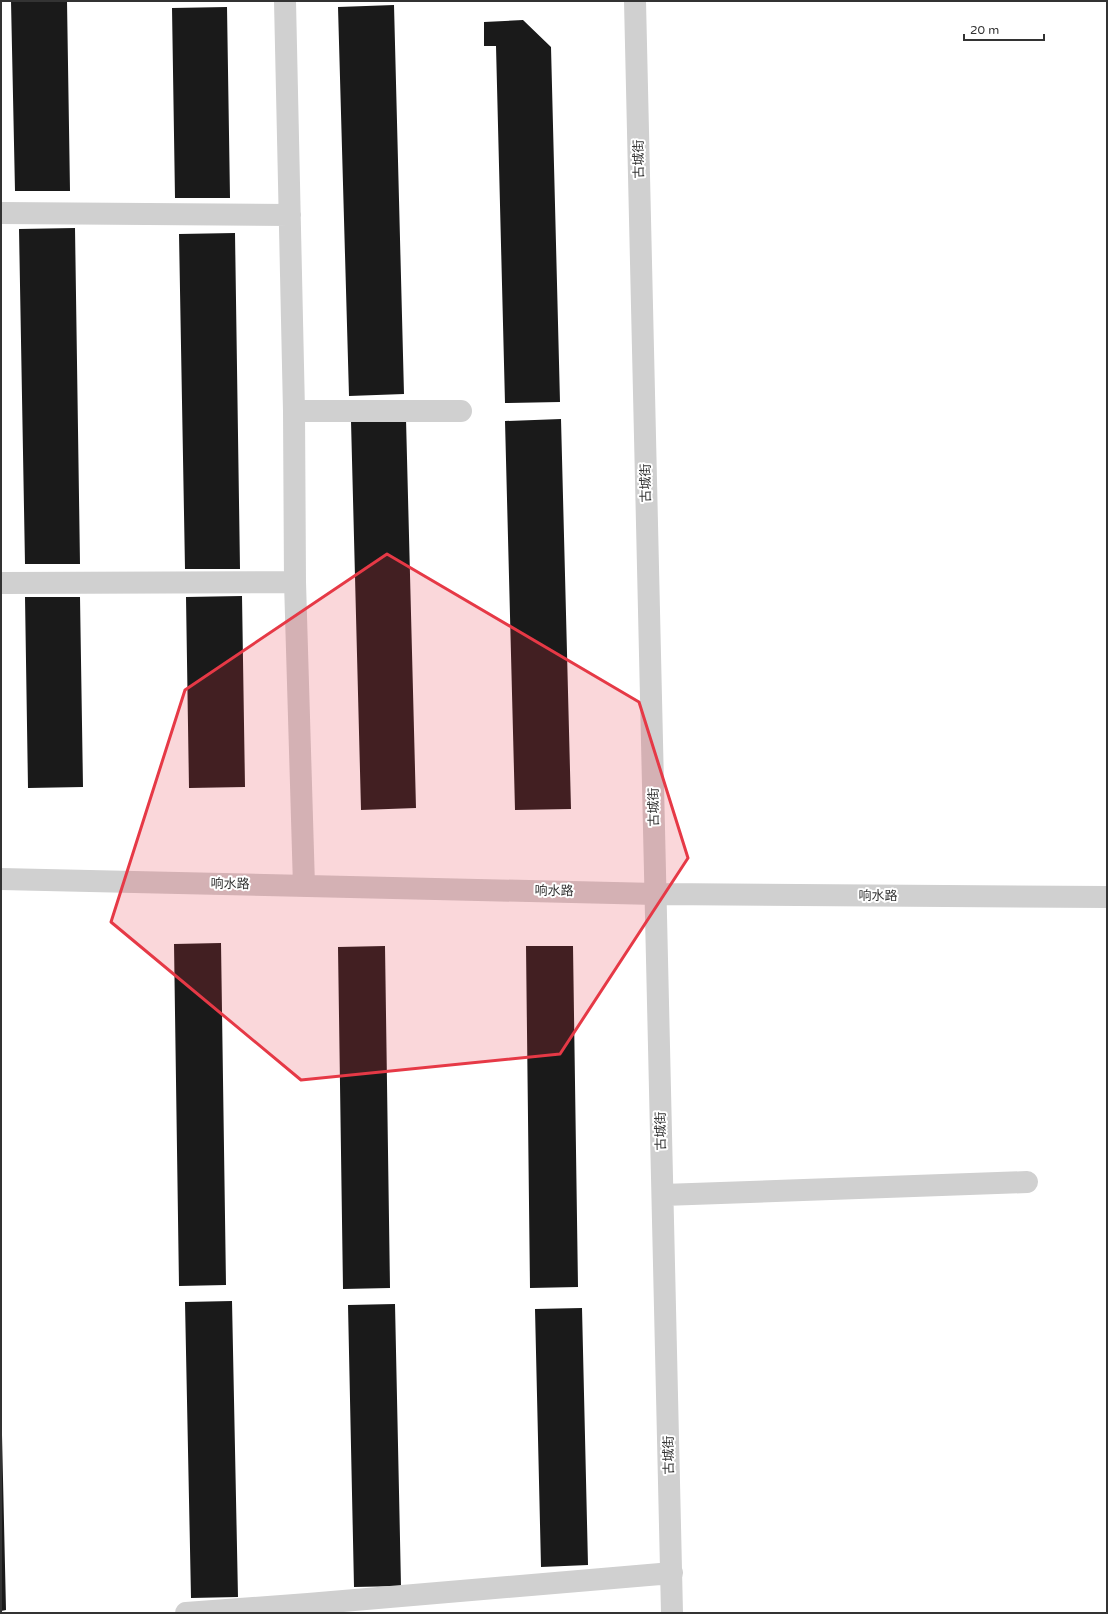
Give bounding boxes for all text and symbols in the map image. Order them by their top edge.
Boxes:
scale bar [964,16,1044,42]
text: 20 m [970,23,999,37]
street label: 古城街 [631,139,647,179]
street label: 古城街 [638,463,654,503]
street label: 古城街 [646,787,662,827]
street label: 响水路 [210,876,250,892]
street label: 响水路 [534,883,574,899]
street label: 响水路 [858,888,898,904]
street label: 古城街 [653,1111,669,1151]
street label: 古城街 [661,1435,677,1475]

